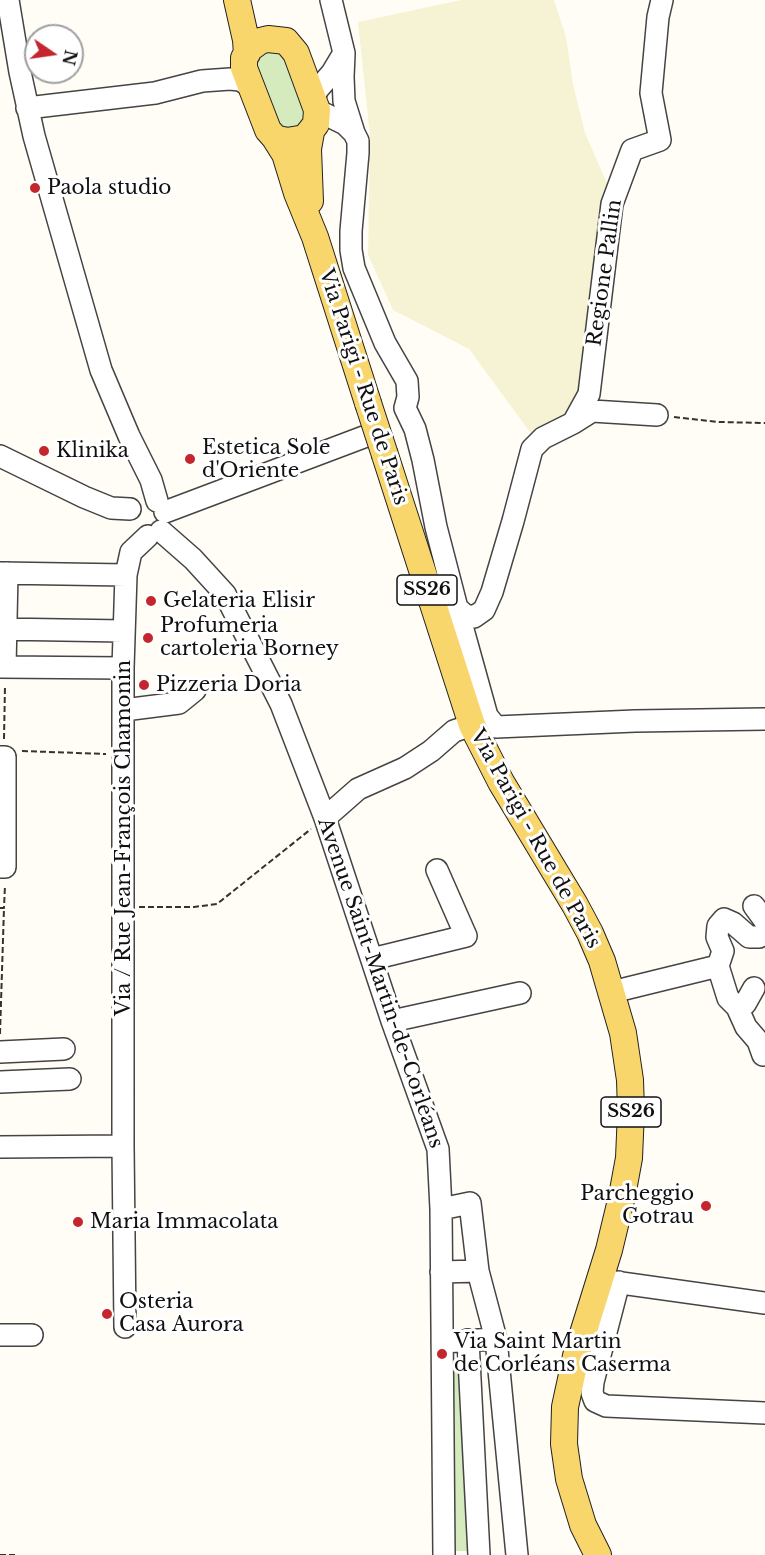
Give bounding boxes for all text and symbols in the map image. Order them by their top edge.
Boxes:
north arrow [24,24,84,84]
text: N [58,48,81,67]
place label: Paola studio [47,176,171,200]
marker: Paola studio [28,181,42,195]
street label: Regione Pallin [583,198,627,348]
street label: Via Parigi - Rue de Paris [313,266,413,508]
place label: Estetica Sole d'Oriente [202,436,330,483]
place label: Klinika [56,439,129,463]
marker: Klinika [37,444,51,458]
marker: Estetica Sole d'Oriente [183,452,197,466]
road number: SS26 [397,575,457,605]
place label: Gelateria Elisir [163,589,315,613]
marker: Gelateria Elisir [144,594,158,608]
place label: Profumeria cartoleria Borney [160,614,339,661]
marker: Profumeria cartoleria Borney [141,631,155,645]
street label: Via / Rue Jean-François Chamonin [112,660,136,1016]
place label: Pizzeria Doria [156,673,302,697]
marker: Pizzeria Doria [137,678,151,692]
street label: Via Parigi - Rue de Paris [465,725,605,953]
street label: Avenue Saint-Martin-de-Corléans [312,815,448,1151]
road number: SS26 [601,1097,661,1127]
place label: Parcheggio Gotrau [580,1182,694,1229]
marker: Parcheggio Gotrau [699,1199,713,1213]
place label: Maria Immacolata [90,1210,278,1234]
marker: Maria Immacolata [71,1215,85,1229]
place label: Osteria Casa Aurora [119,1290,244,1337]
marker: Osteria Casa Aurora [100,1307,114,1321]
place label: Via Saint Martin de Corléans Caserma [454,1330,671,1377]
marker: Via Saint Martin de Corléans Caserma [435,1347,449,1361]

